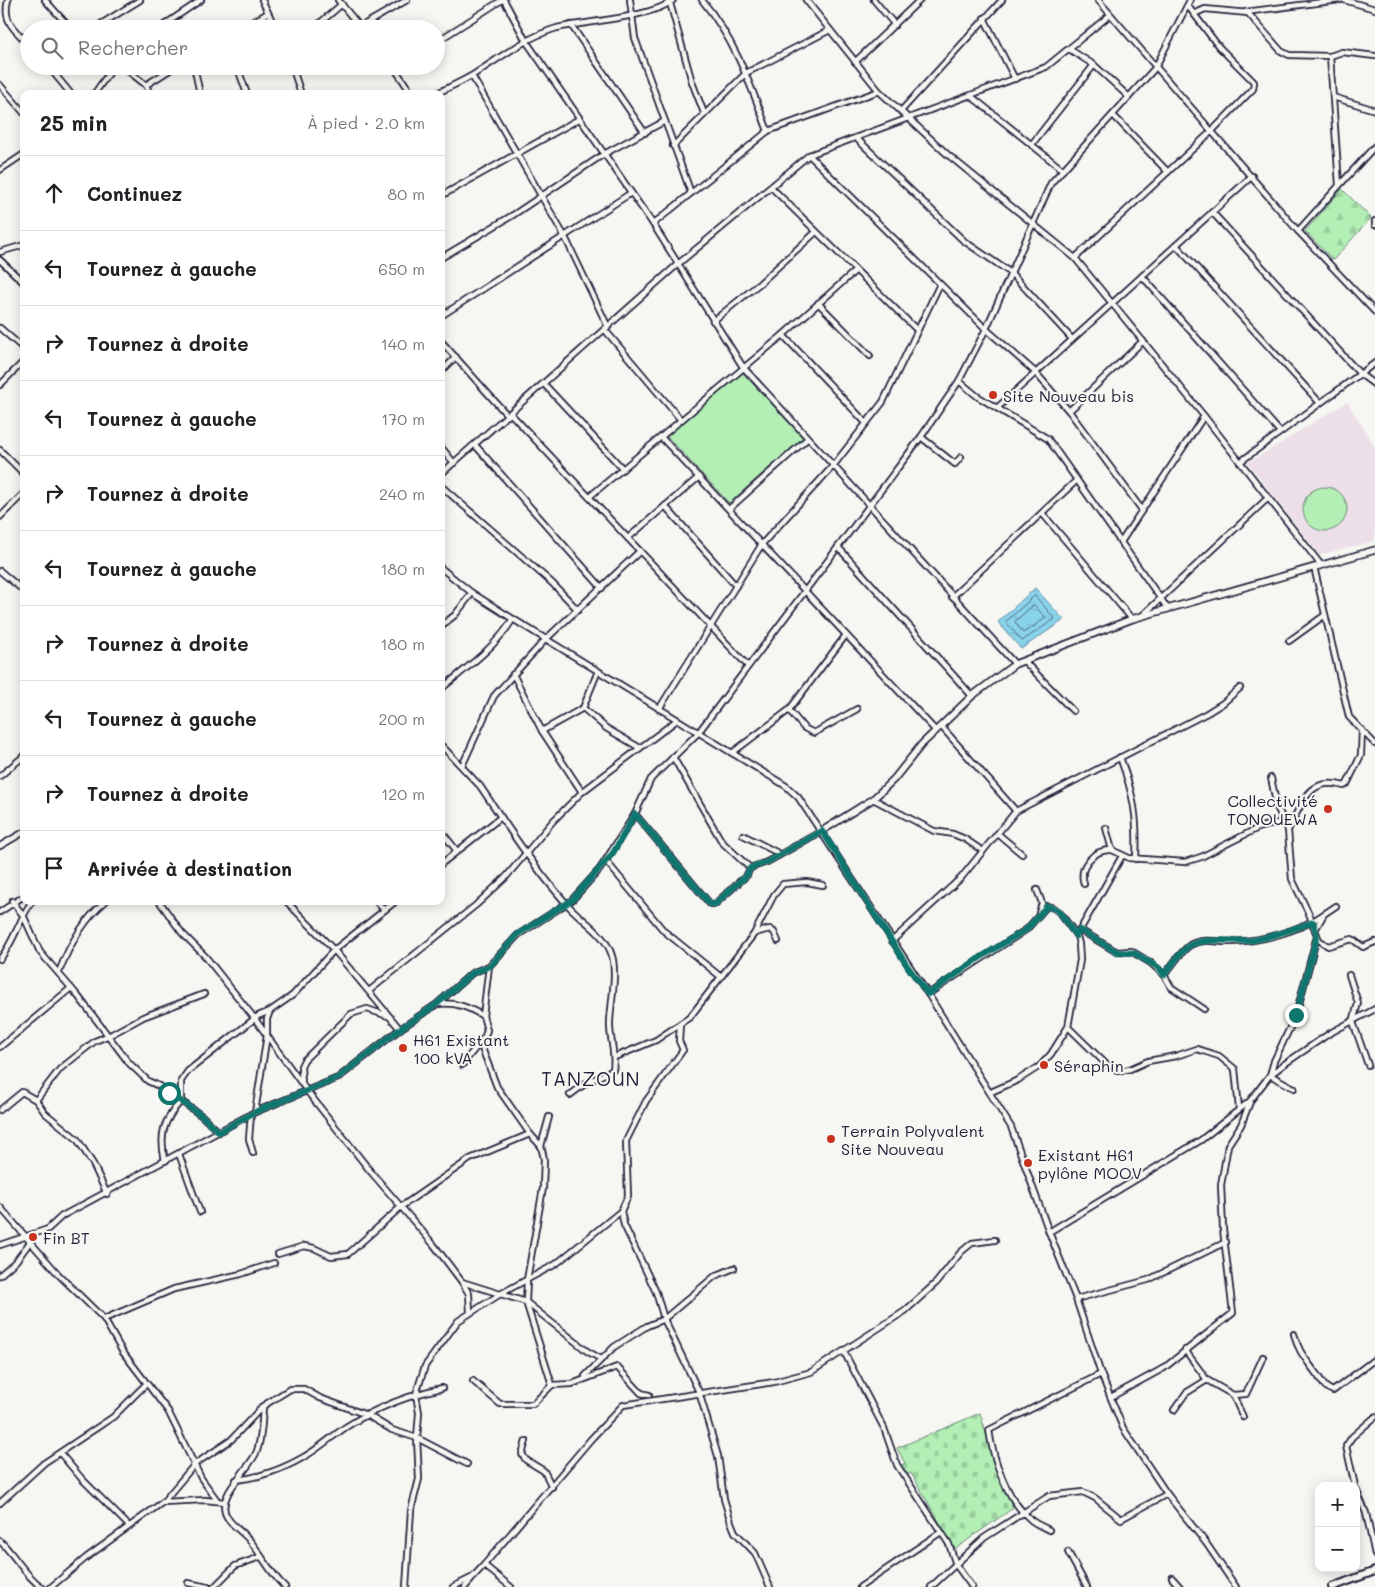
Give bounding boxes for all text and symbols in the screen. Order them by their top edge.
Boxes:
search box [20,20,445,75]
icon: search [38,34,66,62]
text: Rechercher [78,35,188,60]
text: 25 min [40,109,107,136]
text: À pied · 2.0 km [307,112,425,133]
icon: ahead [40,179,68,207]
text: Continuez [87,181,182,206]
text: 80 m [388,183,425,204]
icon: left [40,254,68,282]
text: Tournez à gauche [87,256,256,281]
text: 650 m [378,258,425,279]
icon: right [40,329,68,357]
text: Tournez à droite [87,331,249,356]
text: 140 m [381,333,425,354]
place label: Site Nouveau bis [1003,385,1134,406]
marker: Site Nouveau bis [987,389,999,401]
icon: left [40,404,68,432]
text: Tournez à gauche [87,406,256,431]
text: 170 m [381,408,425,429]
icon: right [40,479,68,507]
text: Tournez à droite [87,481,249,506]
text: 240 m [379,483,425,504]
icon: left [40,554,68,582]
text: Tournez à gauche [87,556,256,581]
text: 180 m [380,558,425,579]
icon: right [40,629,68,657]
text: Tournez à droite [87,631,249,656]
text: 180 m [380,633,425,654]
icon: left [40,704,68,732]
text: Tournez à gauche [87,706,256,731]
text: 200 m [378,708,425,729]
icon: right [40,779,68,807]
text: Tournez à droite [87,781,249,806]
text: 120 m [381,783,425,804]
place label: Collectivité TONOUEWA [1227,790,1318,829]
marker: Collectivité TONOUEWA [1322,803,1334,815]
icon: arrive [40,854,68,882]
text: Arrivée à destination [87,856,292,881]
route end [1285,1004,1308,1027]
place label: H61 Existant 100 kVA [413,1029,509,1068]
marker: H61 Existant 100 kVA [397,1042,409,1054]
place label: Séraphin [1054,1055,1124,1076]
marker: Séraphin [1038,1059,1050,1071]
district label: TANZOUN [541,1066,641,1091]
route start [158,1082,181,1105]
place label: Terrain Polyvalent Site Nouveau [841,1120,985,1159]
marker: Terrain Polyvalent Site Nouveau [825,1133,837,1145]
place label: Existant H61 pylône MOOV [1038,1144,1142,1183]
marker: Existant H61 pylône MOOV [1022,1157,1034,1169]
place label: Fin BT [43,1227,90,1248]
marker: Fin BT [27,1231,39,1243]
map controls [1315,1482,1360,1572]
button: + [1315,1482,1360,1527]
button: − [1315,1527,1360,1572]

